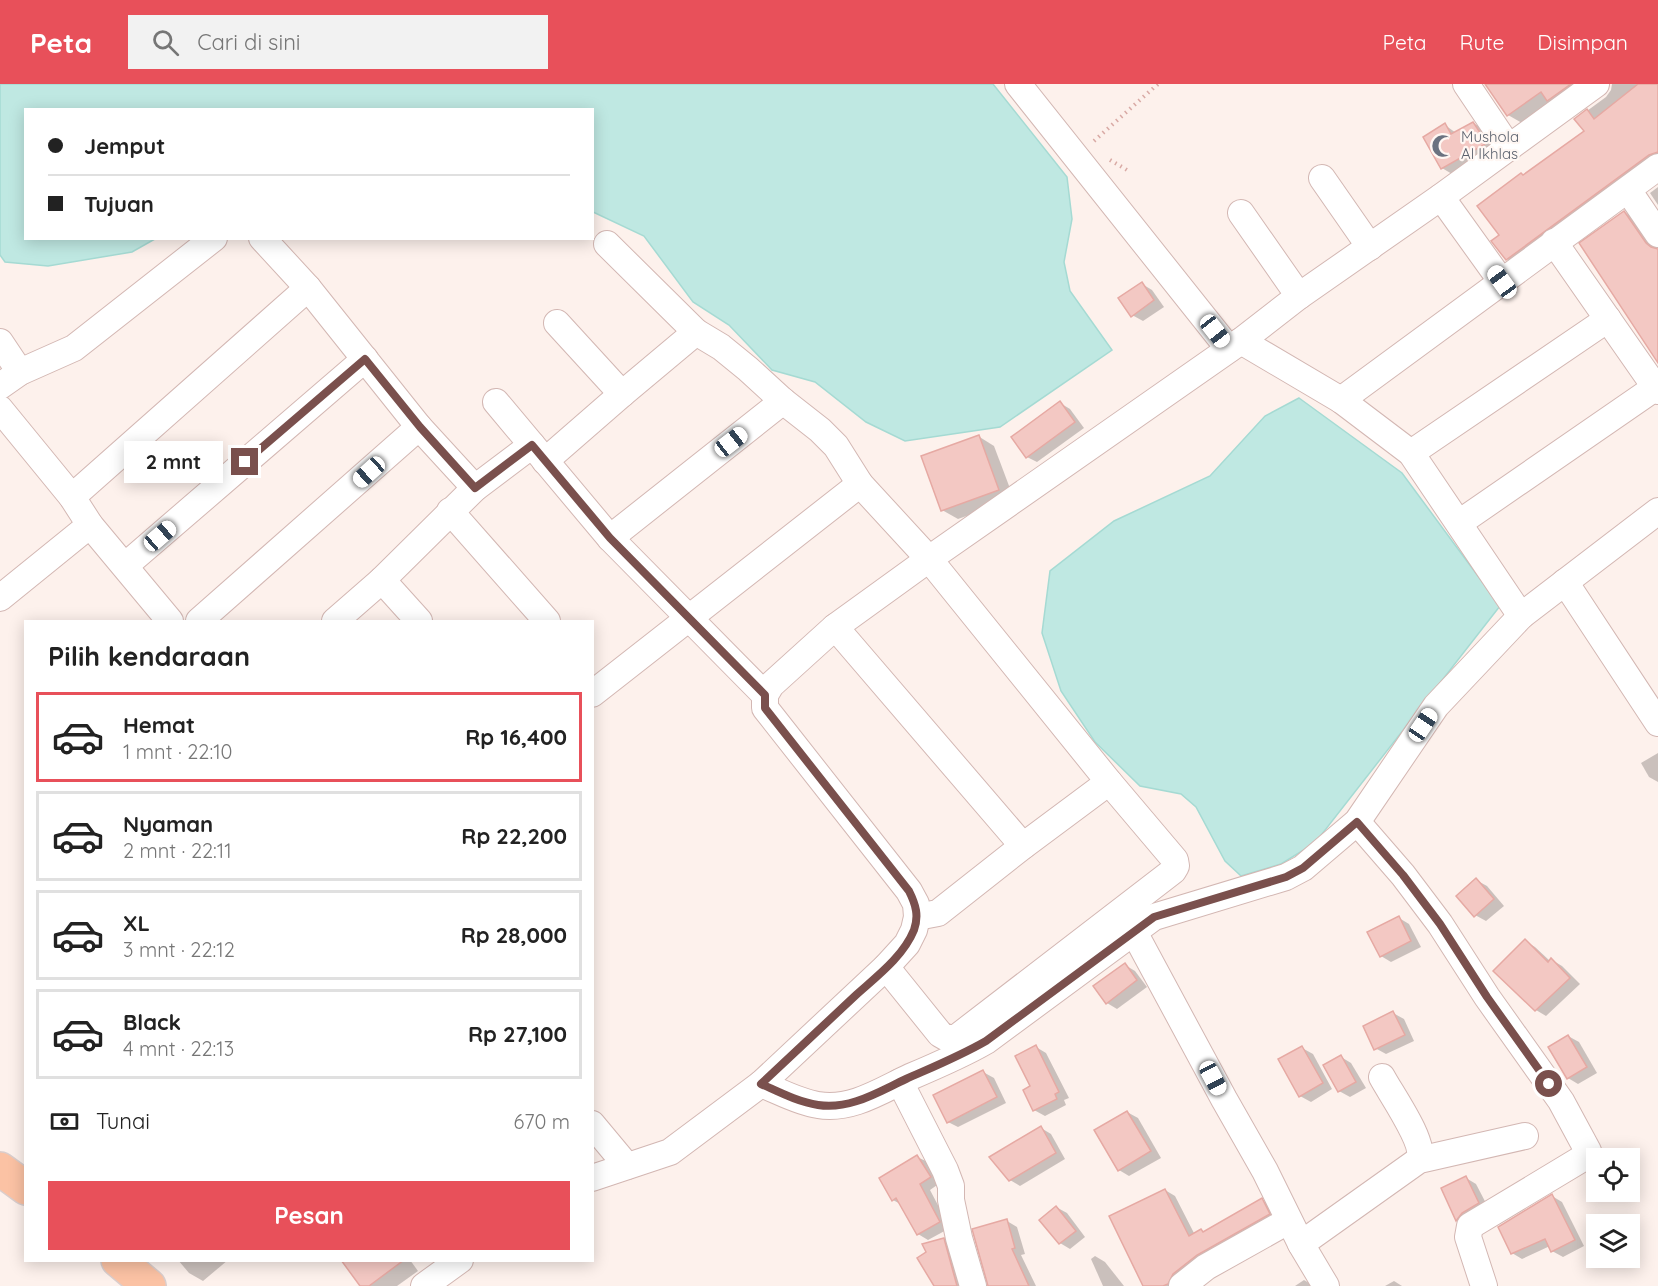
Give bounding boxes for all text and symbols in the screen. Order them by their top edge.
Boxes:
search box [128,15,548,69]
text: Peta [30,25,92,60]
icon: search [149,26,182,59]
text: Cari di sini [197,28,301,56]
text: Peta [1383,29,1427,55]
text: Rute [1460,29,1504,55]
text: Disimpan [1537,29,1628,55]
place label: Mushola Al Ikhlas [1461,127,1519,163]
text: Jemput [84,132,165,160]
mosque icon: Mushola Al Ikhlas [1430,133,1456,159]
text: Tujuan [84,190,154,218]
car [1484,262,1520,302]
car [1197,311,1233,351]
car [711,424,751,460]
callout: 2 mnt [125,441,224,483]
route end [231,448,258,475]
text: 2 mnt [146,449,201,474]
car [350,453,388,491]
car [141,517,179,555]
text: Pilih kendaraan [48,639,250,673]
car [1405,705,1441,745]
icon: car [51,710,105,764]
text: Hemat [123,711,195,739]
text: Rp 16,400 [465,723,567,751]
text: 1 mnt · 22:10 [123,739,232,764]
icon: car [51,809,105,863]
text: Nyaman [123,810,213,838]
text: Rp 22,200 [461,822,567,850]
text: 2 mnt · 22:11 [123,838,232,863]
icon: car [51,908,105,962]
text: XL [123,909,150,937]
text: Rp 28,000 [461,921,567,949]
text: 3 mnt · 22:12 [123,937,235,962]
icon: car [51,1007,105,1061]
text: Black [123,1008,181,1036]
text: Rp 27,100 [468,1020,567,1048]
text: 4 mnt · 22:13 [123,1036,234,1061]
car [1197,1058,1229,1098]
route start [1535,1070,1562,1097]
icon: cash [48,1105,81,1138]
text: Tunai [96,1107,150,1135]
text: 670 m [513,1109,570,1134]
map controls [1586,1148,1640,1268]
button: locate [1586,1148,1640,1202]
button: Pesan [48,1181,570,1250]
button: layers [1586,1214,1640,1268]

